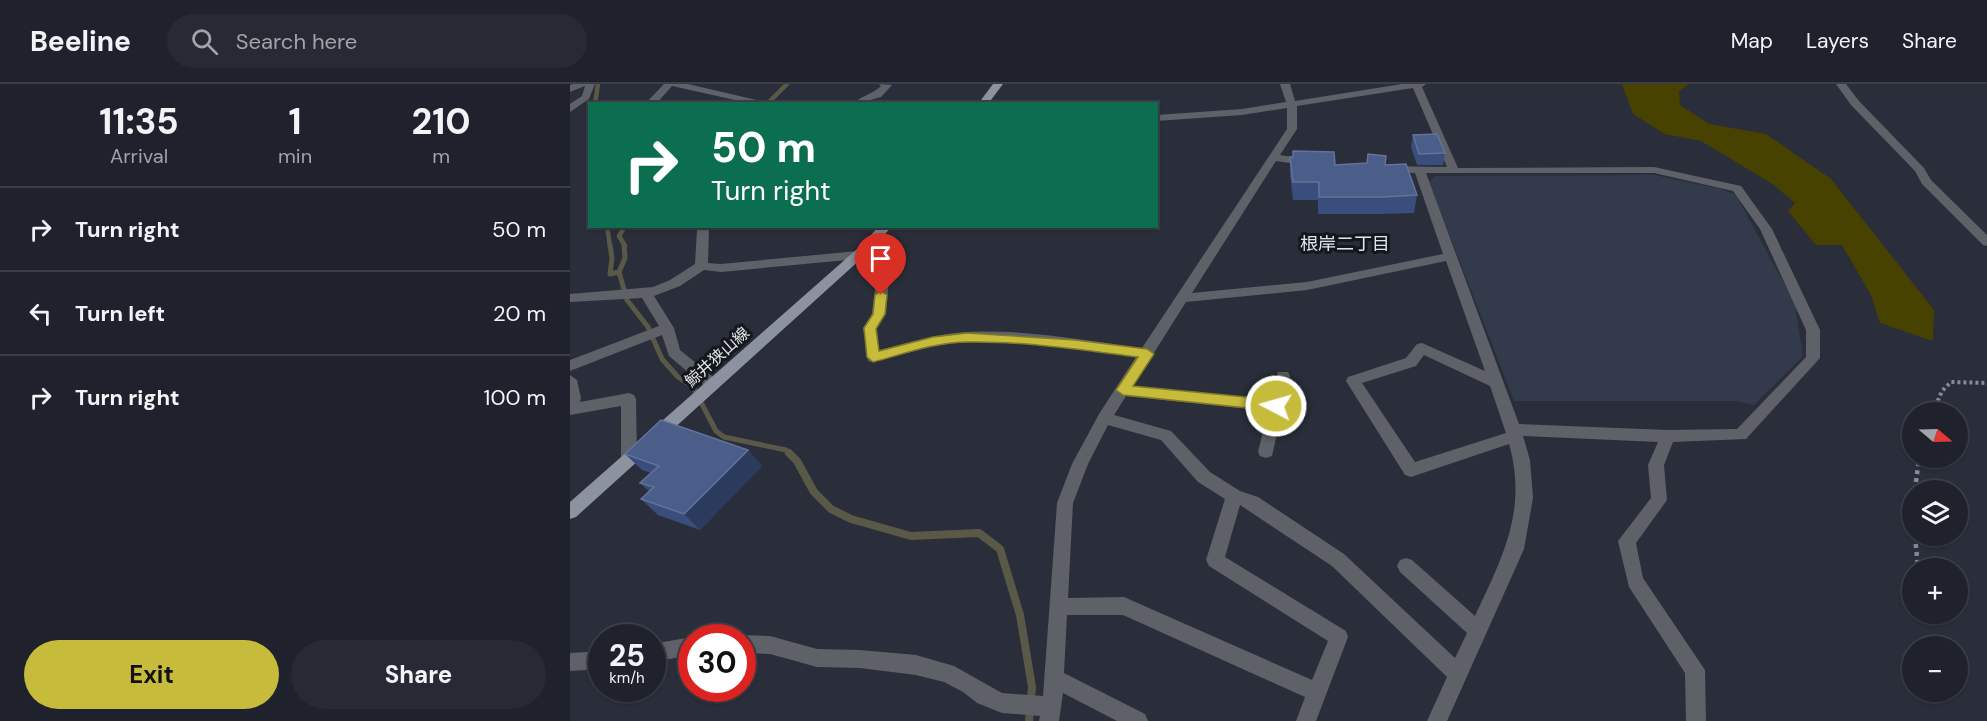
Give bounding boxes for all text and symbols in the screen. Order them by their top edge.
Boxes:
search box [167,14,587,68]
text: Beeline [30,23,131,60]
icon: search [188,25,221,58]
text: Search here [236,27,357,56]
text: Map [1731,27,1773,55]
text: Layers [1806,27,1869,55]
text: Share [1902,27,1957,55]
text: 11:35 [99,98,179,145]
text: 1 [289,98,302,145]
text: 210 [411,98,471,145]
text: 50 m [711,120,816,175]
icon: right [612,126,690,204]
text: Arrival [110,143,168,169]
text: min [278,143,312,169]
text: m [432,143,450,169]
text: Turn right [711,173,831,208]
icon: right [24,213,57,246]
text: Turn right [75,215,180,244]
text: 50 m [492,215,546,244]
district label: 根岸二丁目 [1300,232,1390,256]
pin [855,233,906,295]
icon: arrive [864,242,897,275]
icon: left [24,297,57,330]
text: Turn left [75,299,165,328]
text: 20 m [493,299,546,328]
street label: 鯨井狭山線 [680,322,754,392]
position arrow [1244,374,1308,438]
icon: right [24,381,57,414]
text: Turn right [75,383,180,412]
text: 100 m [484,383,546,412]
north arrow [1902,402,1968,468]
map controls [1902,402,1968,702]
button: layers [1902,480,1968,546]
button: + [1902,558,1968,624]
speed limit sign: 30 [678,624,756,702]
text: 25 [609,636,645,675]
button: − [1902,636,1968,702]
button: Exit [24,640,279,709]
button: Share [291,640,546,709]
text: km/h [609,668,645,688]

